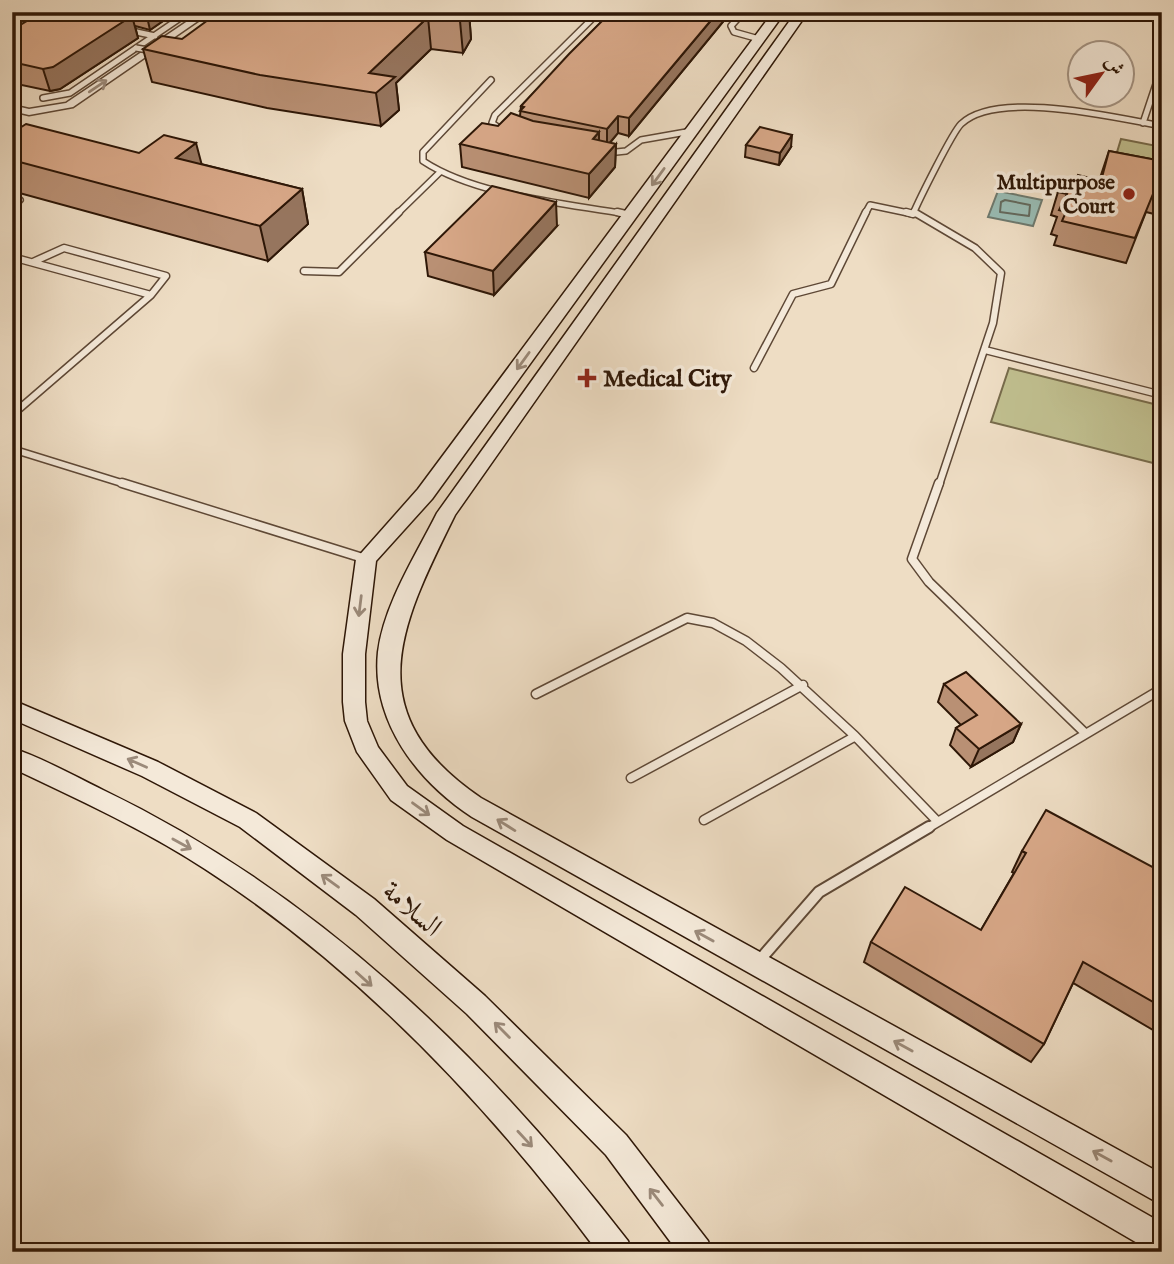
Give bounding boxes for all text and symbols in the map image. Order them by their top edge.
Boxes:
north arrow [1066,38,1136,108]
text: ش [1098,51,1129,80]
one-way arrow [88,79,107,93]
one-way arrow [650,168,665,186]
place label: Multipurpose Court [996,170,1116,221]
marker: Multipurpose Court [1121,186,1137,202]
one-way arrow [515,351,530,370]
place label: Medical City [603,364,733,395]
marker: Medical City [577,368,597,388]
one-way arrow [354,595,367,617]
one-way arrow [126,756,148,769]
one-way arrow [411,802,430,816]
one-way arrow [496,817,516,831]
one-way arrow [171,837,191,851]
one-way arrow [321,874,340,888]
street label: السلامة [374,874,448,945]
one-way arrow [695,928,715,942]
one-way arrow [355,971,373,987]
one-way arrow [493,1022,510,1039]
one-way arrow [894,1039,914,1053]
one-way arrow [517,1130,533,1148]
one-way arrow [1092,1149,1113,1163]
one-way arrow [648,1188,663,1207]

